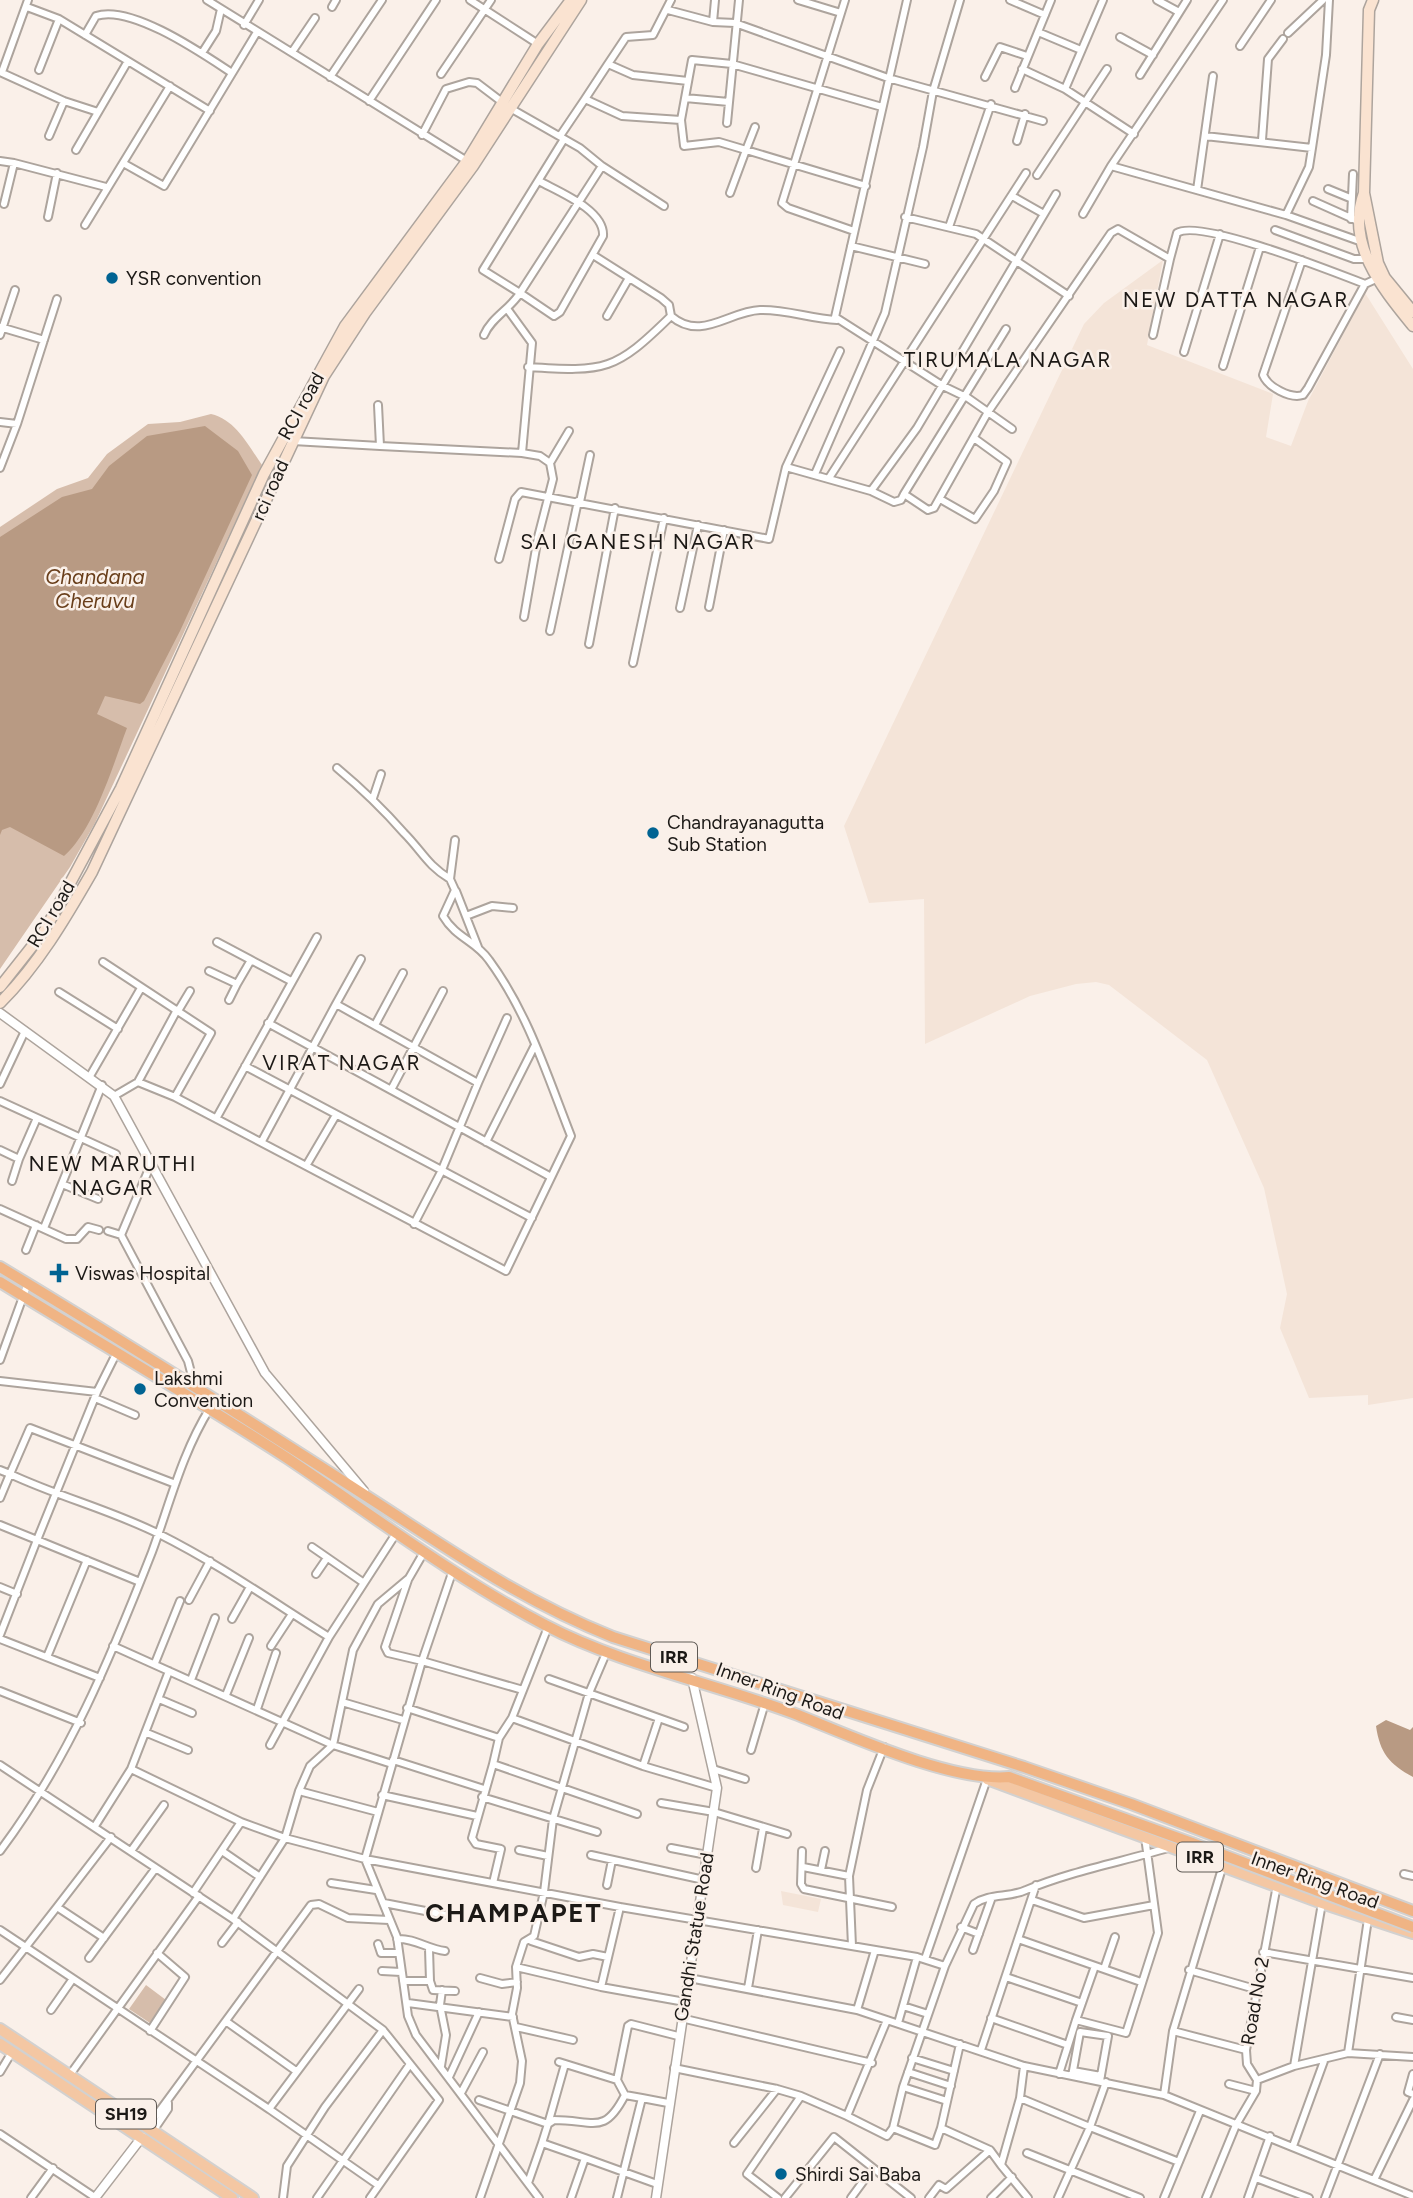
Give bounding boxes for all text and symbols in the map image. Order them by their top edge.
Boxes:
place label: YSR convention [126,267,261,290]
marker: YSR convention [104,270,120,286]
district label: NEW DATTA NAGAR [1123,287,1349,312]
district label: TIRUMALA NAGAR [904,347,1112,372]
street label: RCI road [273,368,329,444]
street label: rci road [246,456,294,524]
district label: SAI GANESH NAGAR [520,529,756,554]
water label: Chandana Cheruvu [45,564,145,613]
place label: Chandrayanagutta Sub Station [667,811,824,856]
marker: Chandrayanagutta Sub Station [645,825,661,841]
street label: RCI road [22,876,80,952]
district label: VIRAT NAGAR [262,1050,422,1075]
district label: NEW MARUTHI NAGAR [29,1151,197,1200]
place label: Viswas Hospital [75,1262,210,1285]
marker: Viswas Hospital [49,1263,69,1283]
place label: Lakshmi Convention [154,1367,253,1412]
marker: Lakshmi Convention [132,1381,148,1397]
road number: IRR [651,1642,697,1672]
street label: Inner Ring Road [713,1657,847,1725]
road number: IRR [1177,1842,1223,1871]
street label: Inner Ring Road [1248,1846,1382,1914]
street label: Gandhi Statue Road [669,1851,719,2023]
district label: CHAMPAPET [425,1897,603,1929]
street label: Road No 2 [1236,1955,1274,2047]
road number: SH19 [96,2100,156,2128]
place label: Shirdi Sai Baba [795,2163,921,2186]
marker: Shirdi Sai Baba [773,2166,789,2182]

